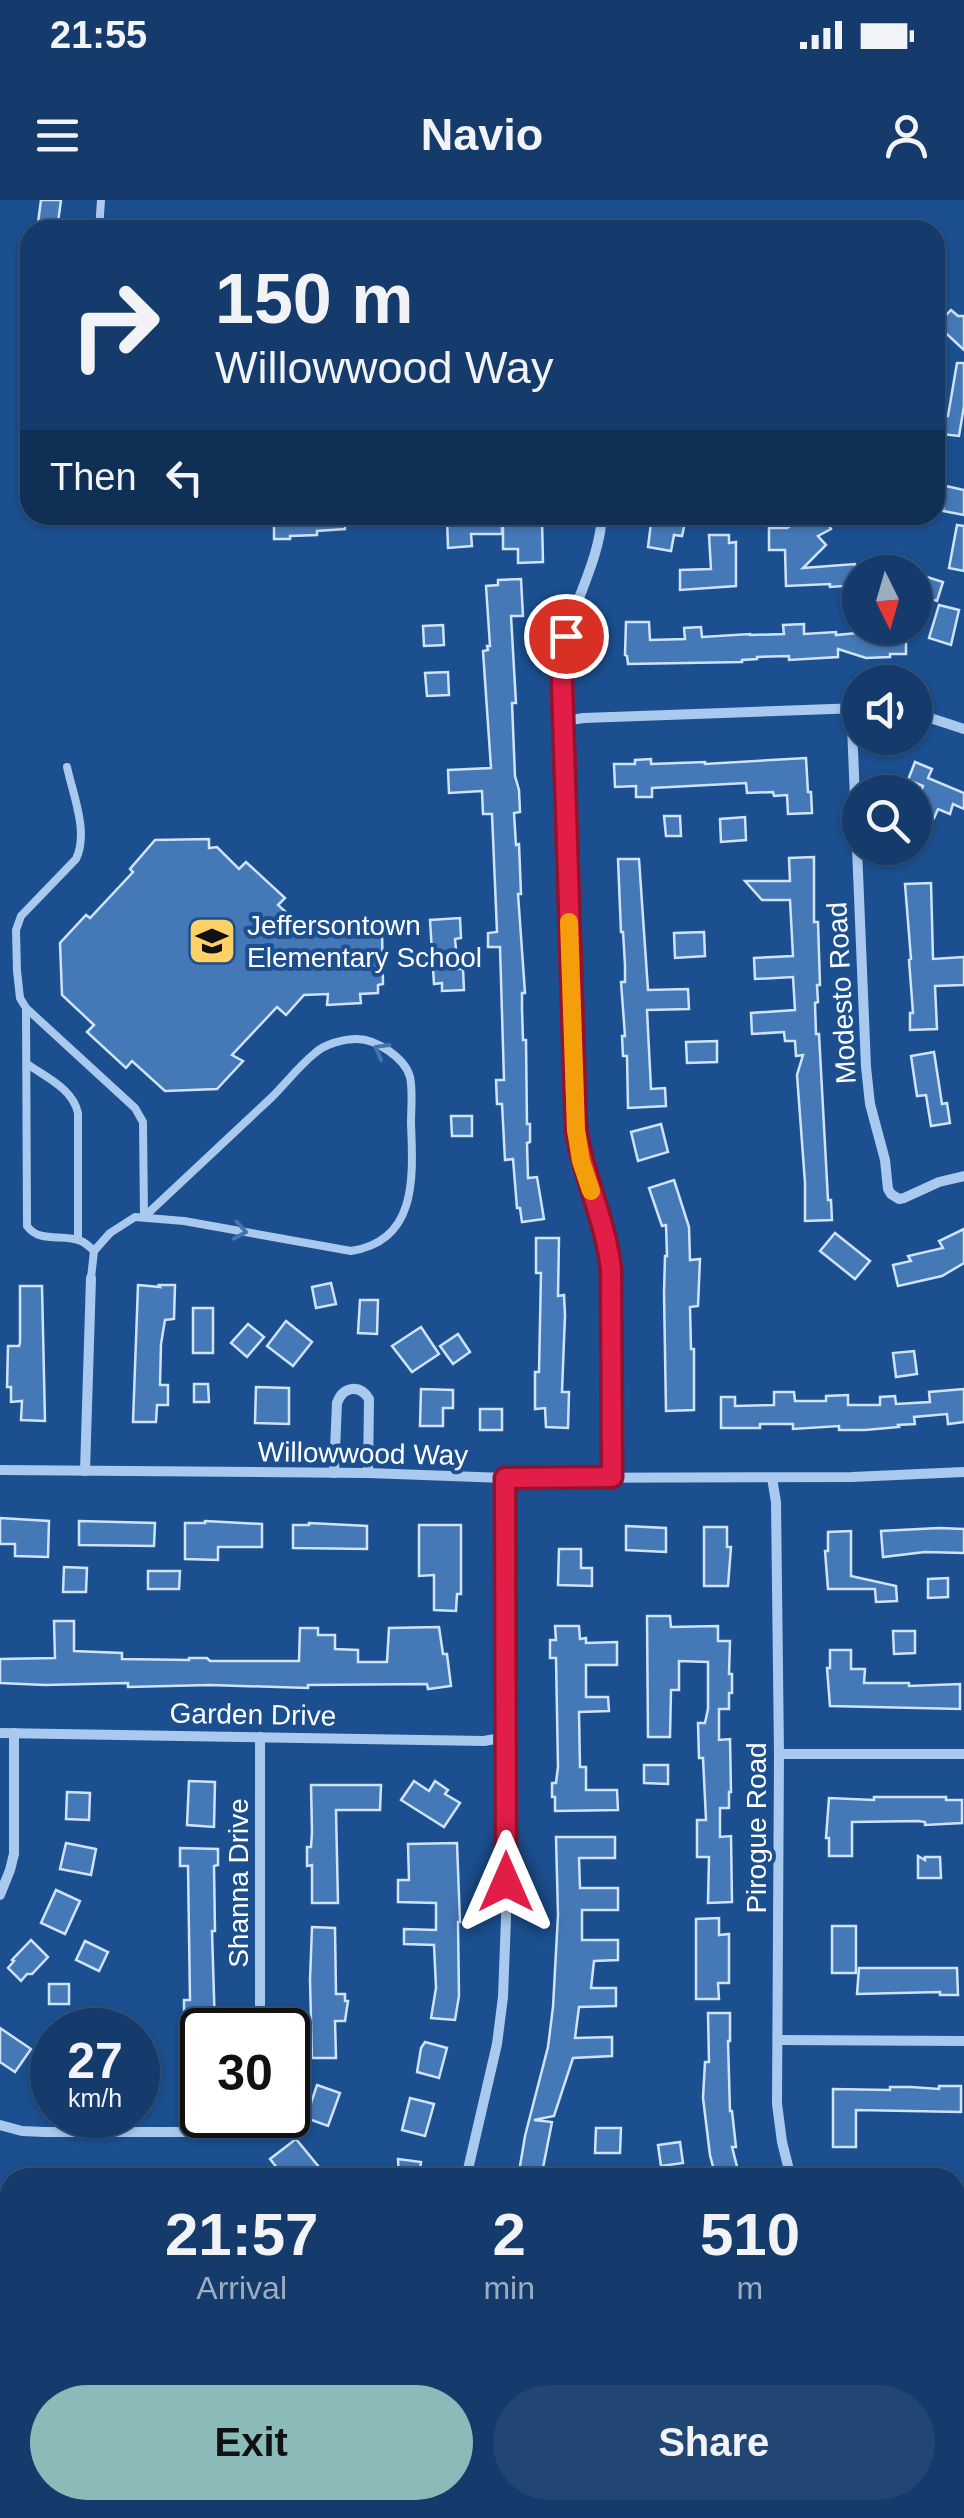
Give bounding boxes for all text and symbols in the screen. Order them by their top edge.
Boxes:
text: 21:55 [50,14,147,56]
icon: menu [30,108,85,163]
icon: person [879,108,934,163]
text: Navio [421,109,543,160]
icon: right [50,260,180,390]
text: 150 m [215,260,413,338]
text: Willowwood Way [215,342,553,393]
icon: left [157,450,212,505]
text: Then [50,456,137,498]
north arrow [842,555,932,645]
map controls [842,555,932,865]
pin [524,594,609,679]
icon: arrive [539,609,594,664]
button: sound [842,665,932,755]
button: search [842,775,932,865]
street label: Modesto Road [821,901,862,1085]
place label: Jeffersontown Elementary School [247,910,482,973]
school or university icon: Jeffersontown Elementary School [186,915,238,967]
one-way arrow [374,1042,392,1062]
one-way arrow [232,1220,249,1241]
street label: Willowwood Way [257,1436,469,1471]
street label: Garden Drive [169,1698,337,1731]
street label: Pirogue Road [741,1742,772,1914]
street label: Shanna Drive [223,1798,254,1968]
position arrow [454,1830,558,1934]
speed limit sign: 30 [180,2008,310,2138]
text: 27 [67,2033,123,2089]
text: km/h [68,2084,122,2112]
text: 21:57 [165,2201,318,2268]
text: 2 [492,2201,526,2268]
text: 510 [700,2201,800,2268]
text: Arrival [196,2270,287,2306]
text: min [483,2270,535,2306]
text: m [737,2270,763,2306]
button: Exit [30,2385,473,2500]
button: Share [493,2385,935,2500]

